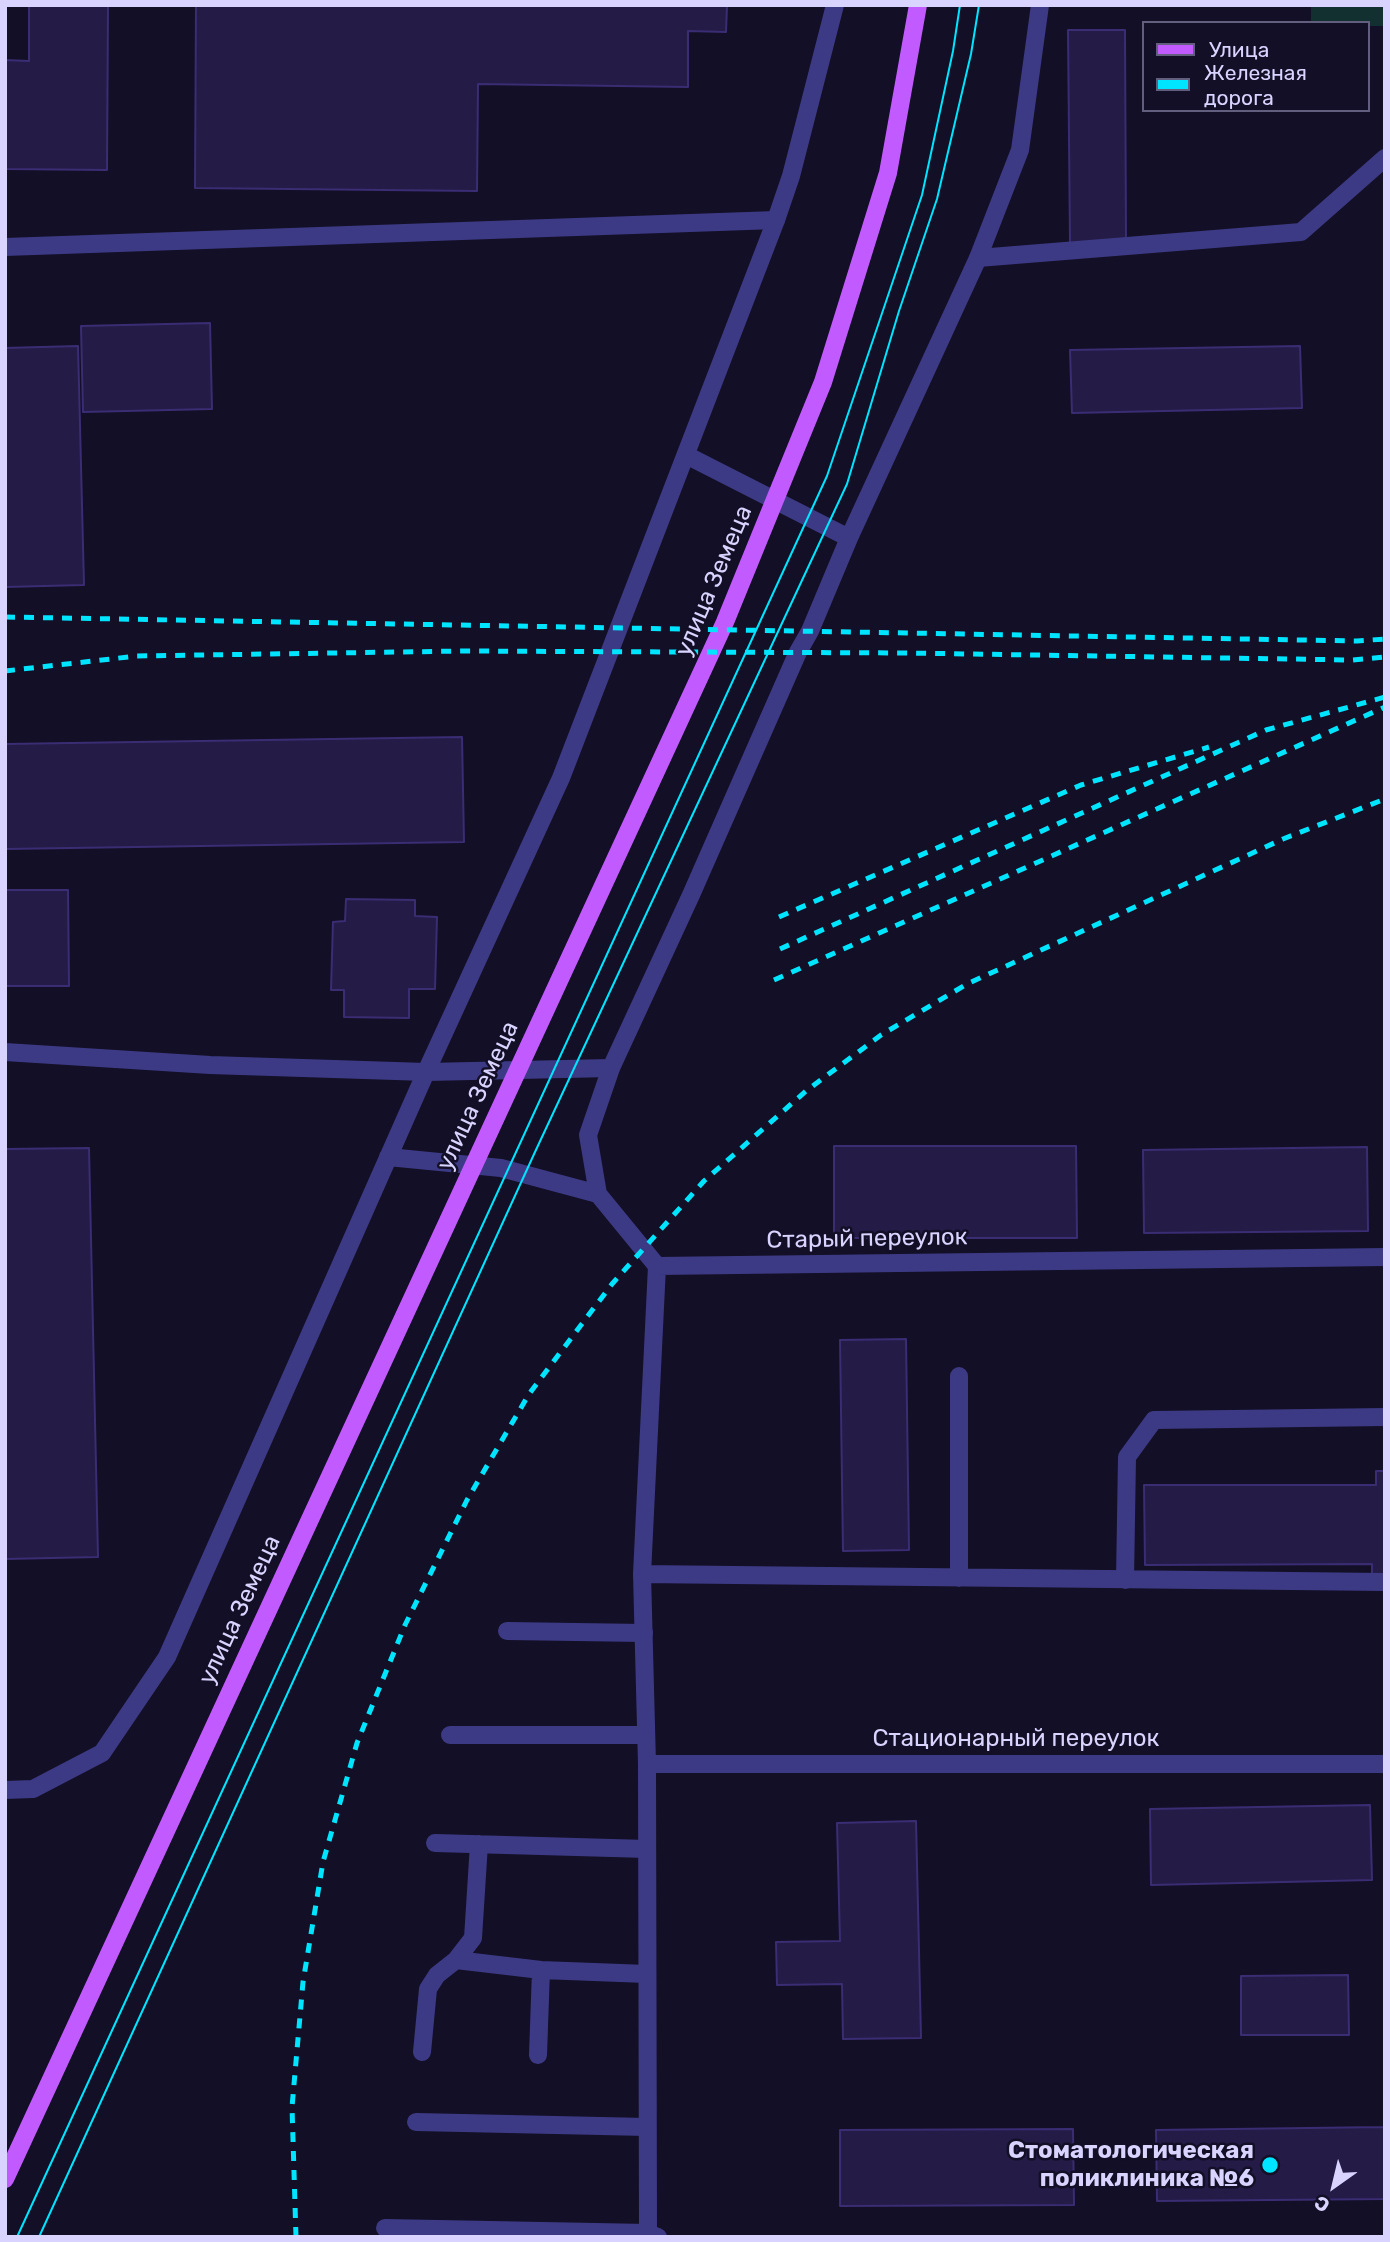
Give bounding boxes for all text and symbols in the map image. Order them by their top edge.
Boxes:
legend [1142,21,1369,112]
text: Улица [1209,37,1269,62]
text: Железная дорога [1204,60,1307,110]
street label: улица Земеца [669,501,759,661]
street label: улица Земеца [431,1017,525,1175]
street label: Старый переулок [766,1223,968,1255]
street label: улица Земеца [193,1531,287,1689]
street label: Стационарный переулок [873,1725,1159,1753]
place label: Стоматологическая поликлиника №6 [1008,2137,1254,2193]
north arrow [1299,2151,1369,2221]
marker: Стоматологическая поликлиника №6 [1260,2155,1280,2175]
text: С [1310,2191,1334,2217]

